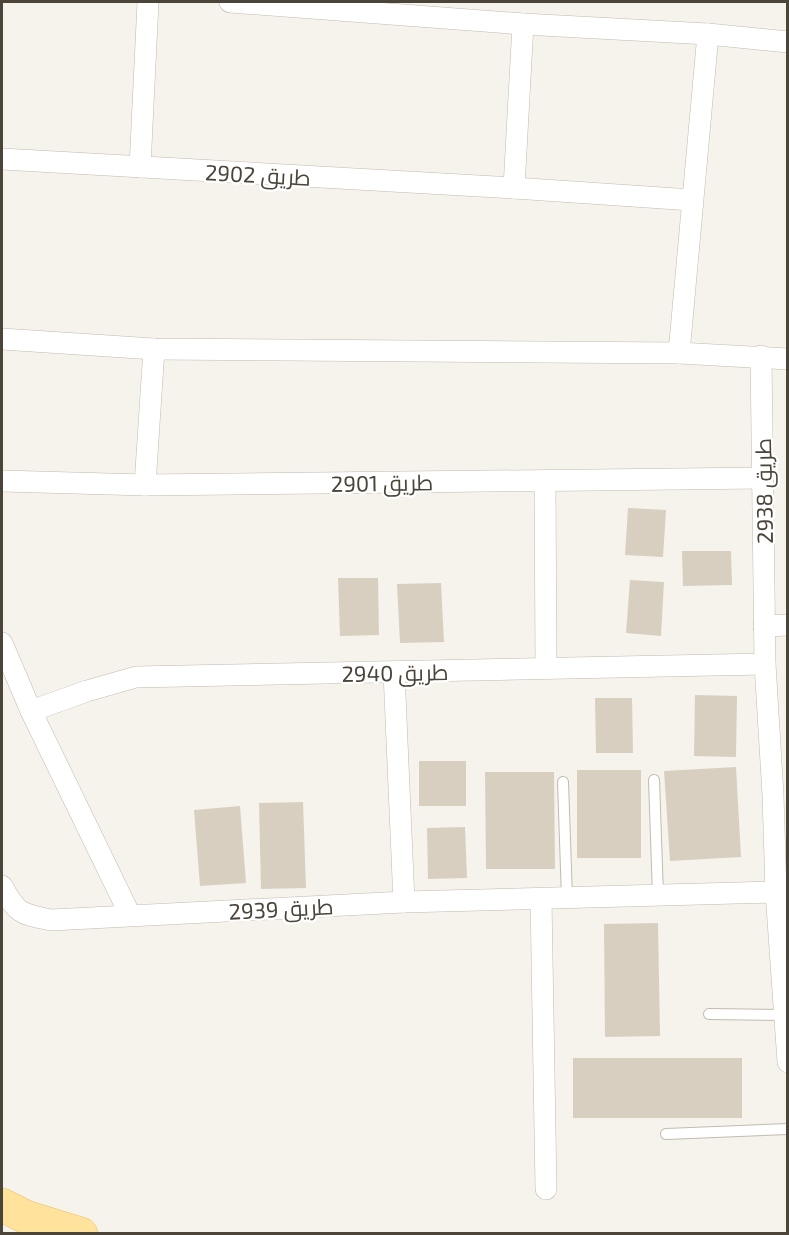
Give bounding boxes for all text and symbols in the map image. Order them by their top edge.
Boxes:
street label: طريق 2902 [204,158,311,192]
street label: طريق 2938 [749,438,779,544]
street label: طريق 2901 [331,468,433,498]
street label: طريق 2940 [341,658,449,688]
street label: طريق 2939 [228,892,334,926]

